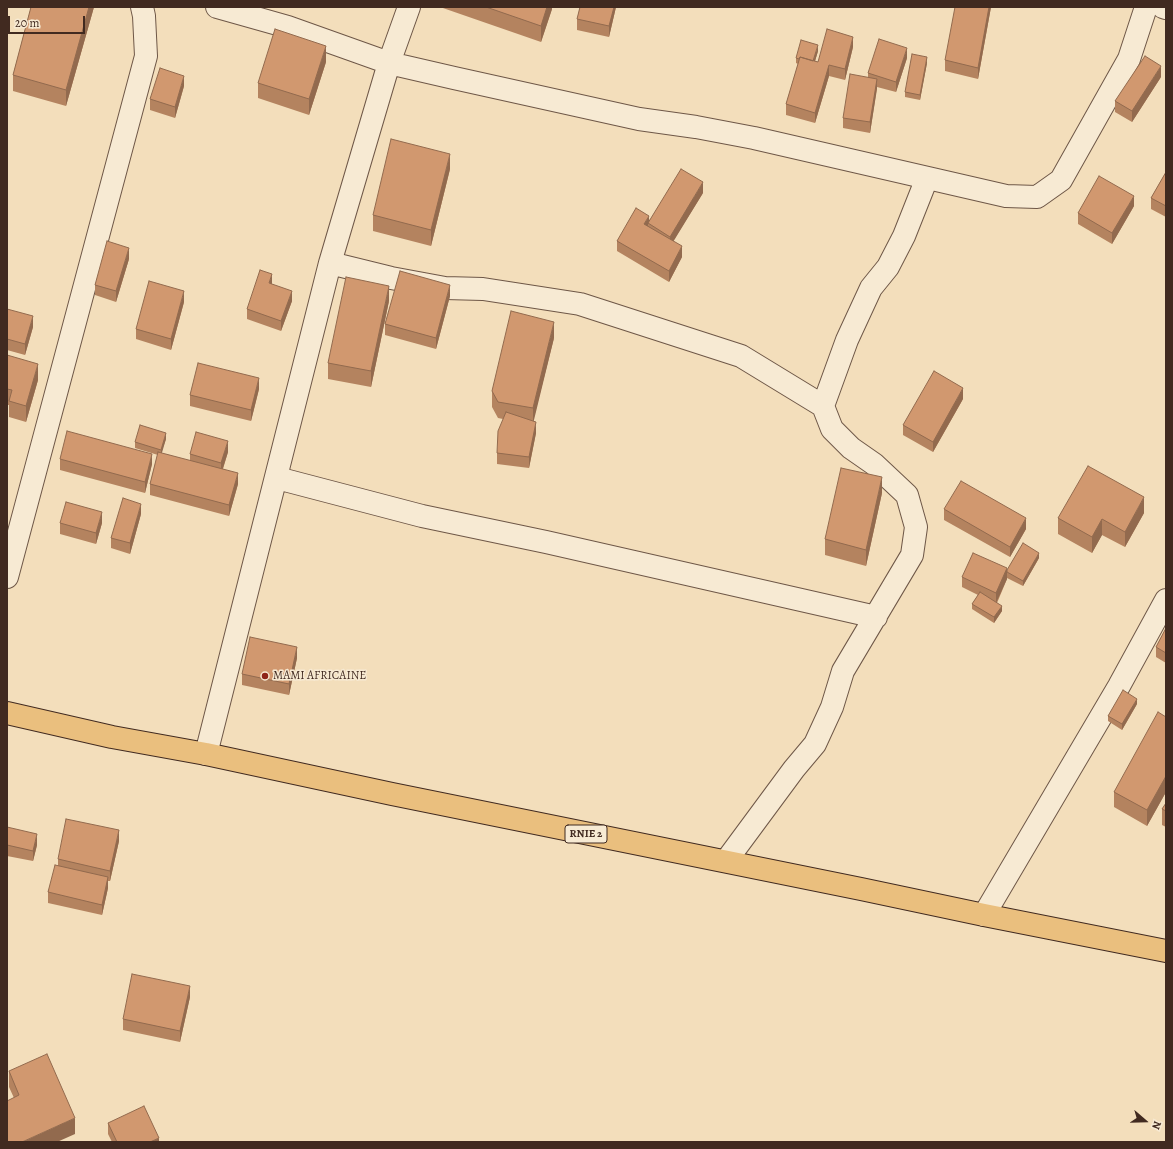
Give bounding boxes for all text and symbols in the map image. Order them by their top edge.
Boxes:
scale bar [10,8,87,34]
text: 20 m [15,15,39,31]
place label: MAMI AFRICAINE [273,669,366,683]
marker: MAMI AFRICAINE [260,671,270,681]
road number: RNIE 2 [565,825,607,843]
north arrow [1125,1101,1165,1141]
text: N [1148,1119,1165,1132]

